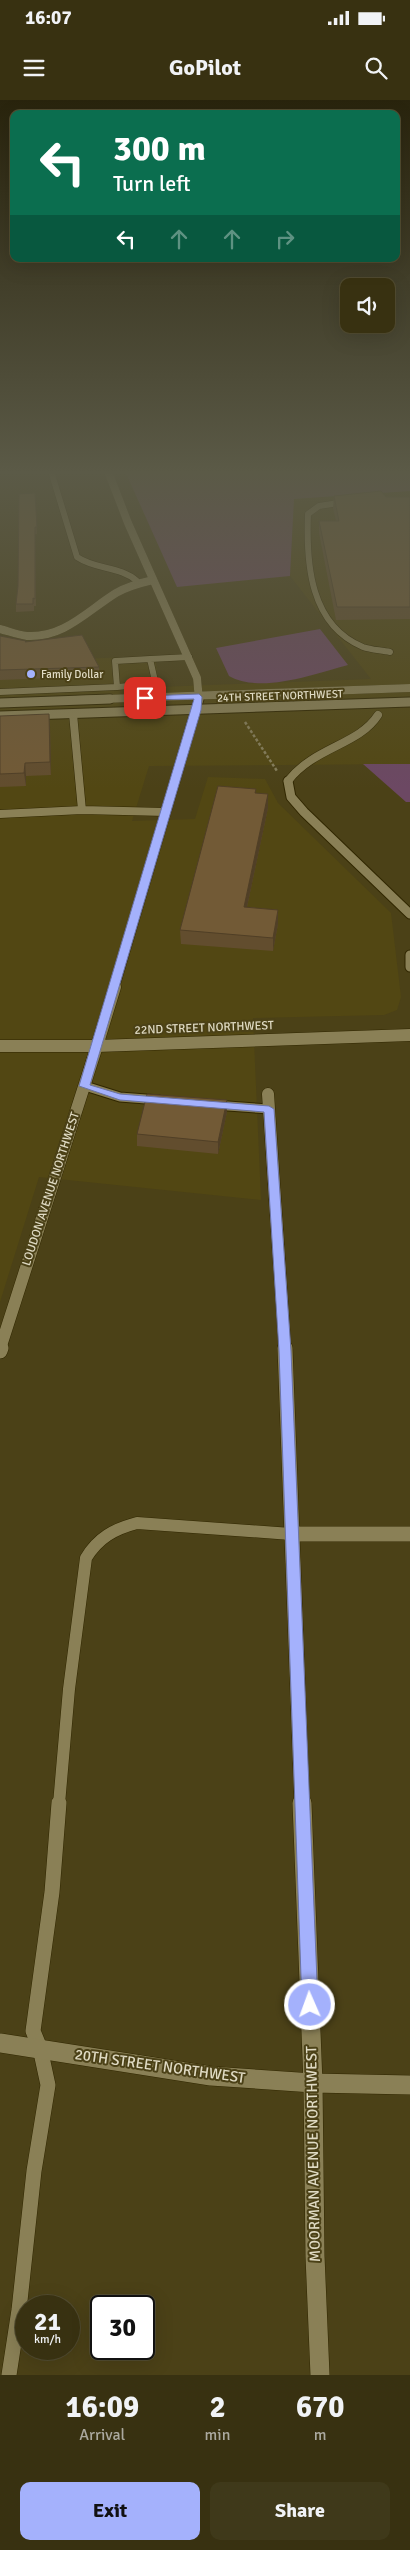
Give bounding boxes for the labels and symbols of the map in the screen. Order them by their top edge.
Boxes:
marker: Family Dollar [25,668,37,680]
place label: Family Dollar [41,668,103,681]
pin [124,677,166,719]
street label: 24TH STREET NORTHWEST [217,687,344,705]
street label: 22ND STREET NORTHWEST [134,1018,274,1038]
street label: LOUDON AVENUE NORTHWEST [19,1110,83,1268]
position arrow [283,1978,335,2030]
street label: 20TH STREET NORTHWEST [74,2045,247,2087]
street label: MOORMAN AVENUE NORTHWEST [302,2045,324,2262]
speed limit sign: 30 [90,2295,155,2360]

